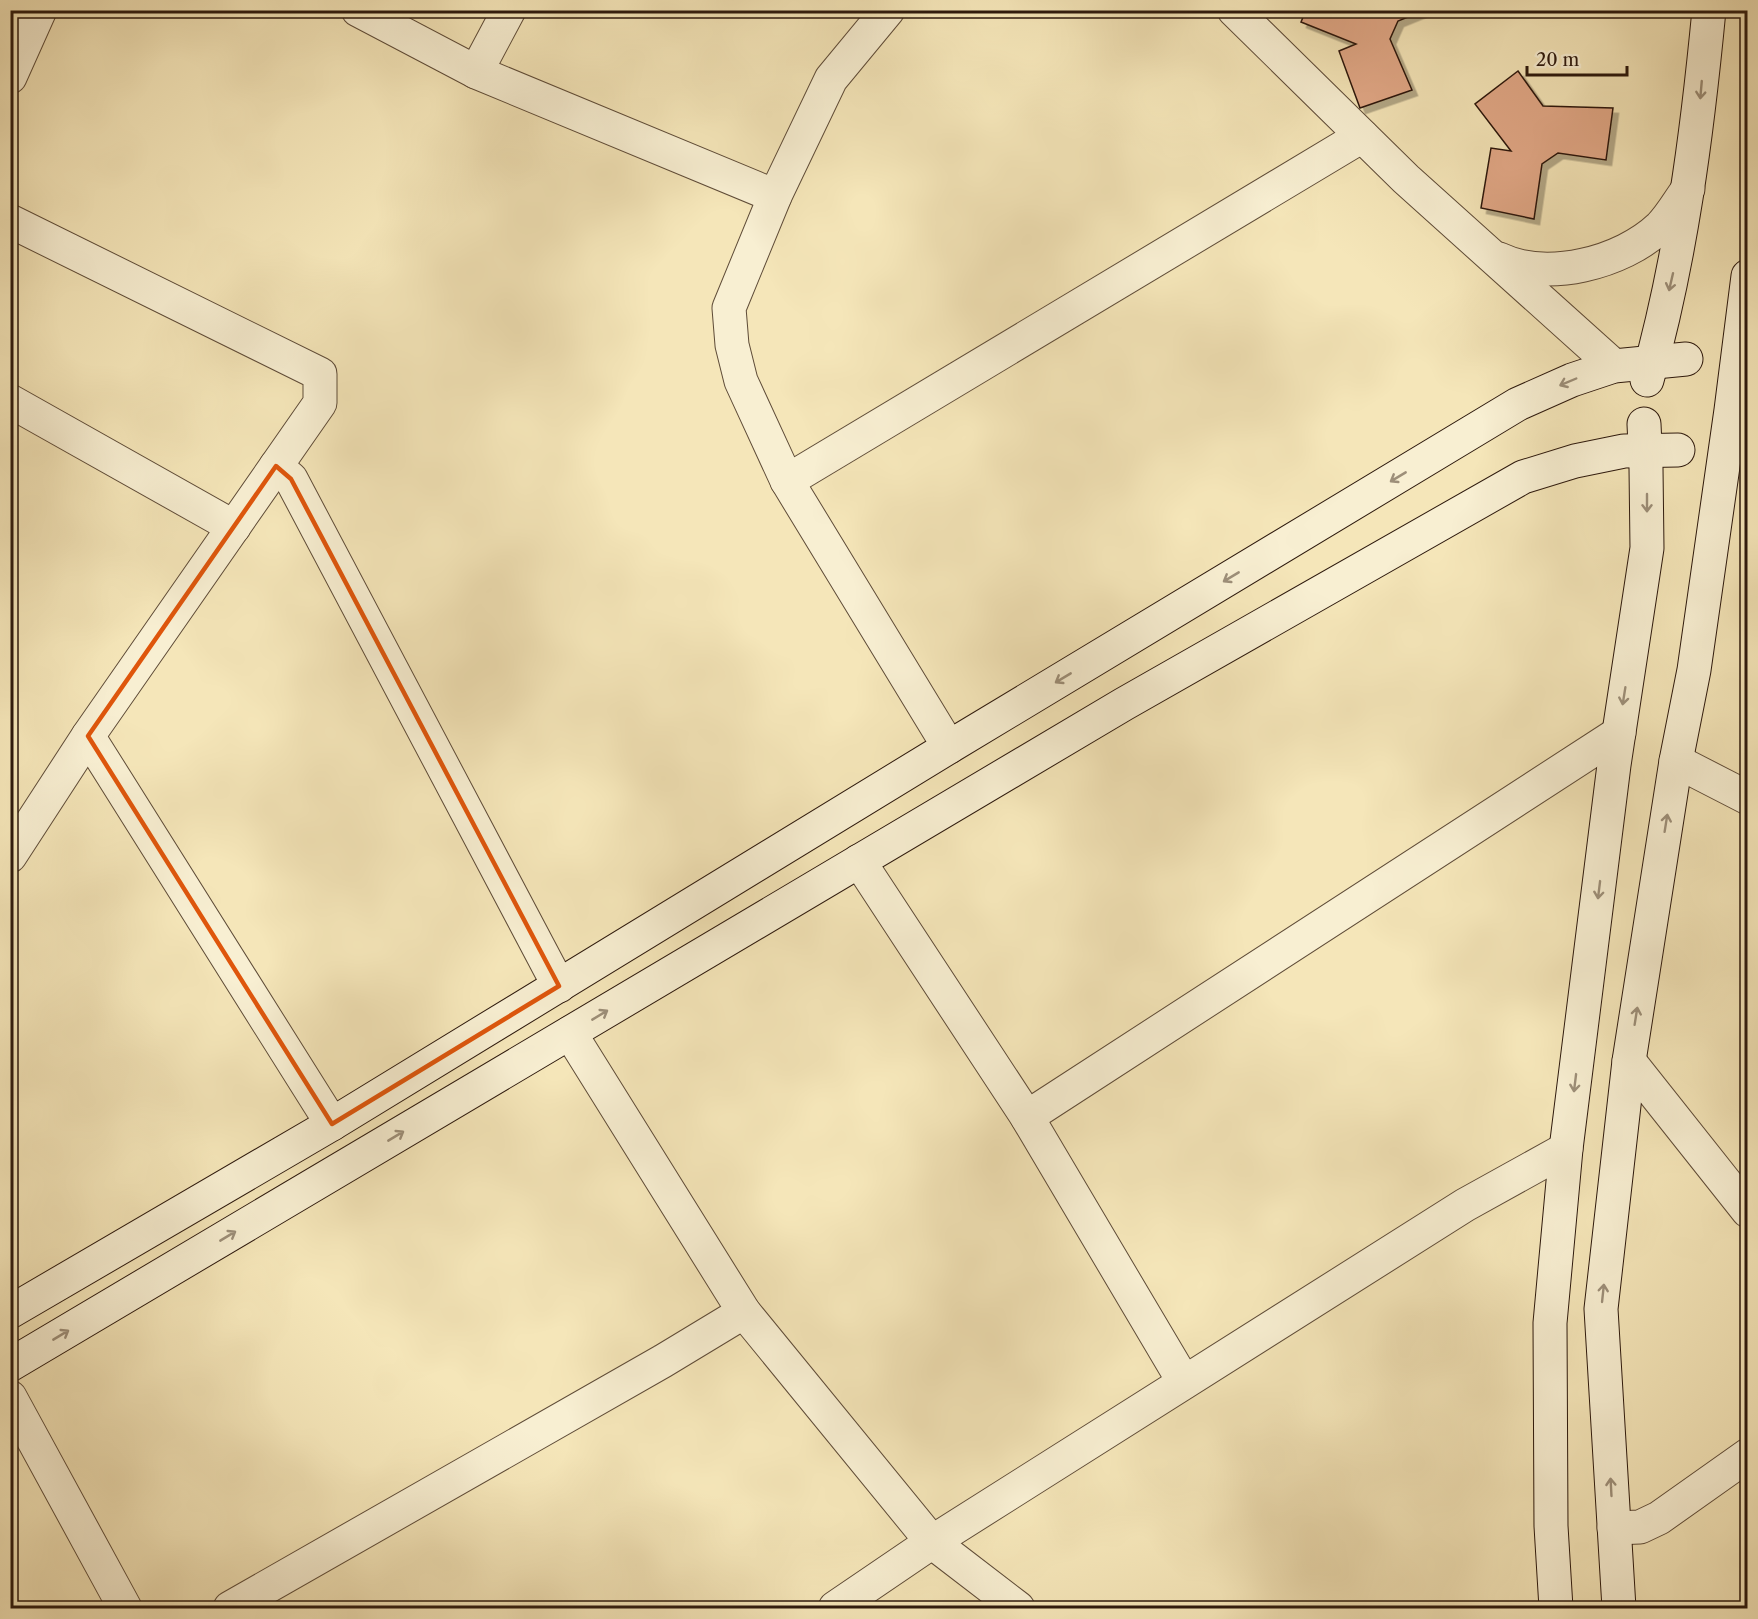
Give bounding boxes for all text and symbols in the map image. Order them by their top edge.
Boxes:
scale bar [1527,39,1628,77]
text: 20 m [1536,49,1580,71]
one-way arrow [1695,79,1706,99]
one-way arrow [1664,272,1676,291]
one-way arrow [1559,377,1578,388]
one-way arrow [1390,471,1407,483]
one-way arrow [1641,493,1652,513]
one-way arrow [1223,572,1240,584]
one-way arrow [1055,672,1072,684]
one-way arrow [1619,686,1630,706]
one-way arrow [1661,814,1672,833]
one-way arrow [1593,879,1604,899]
one-way arrow [1631,1006,1642,1026]
one-way arrow [591,1009,608,1021]
one-way arrow [1569,1073,1580,1093]
one-way arrow [387,1130,404,1142]
one-way arrow [220,1229,237,1241]
one-way arrow [1598,1283,1609,1303]
one-way arrow [52,1329,69,1341]
one-way arrow [1606,1478,1617,1498]

